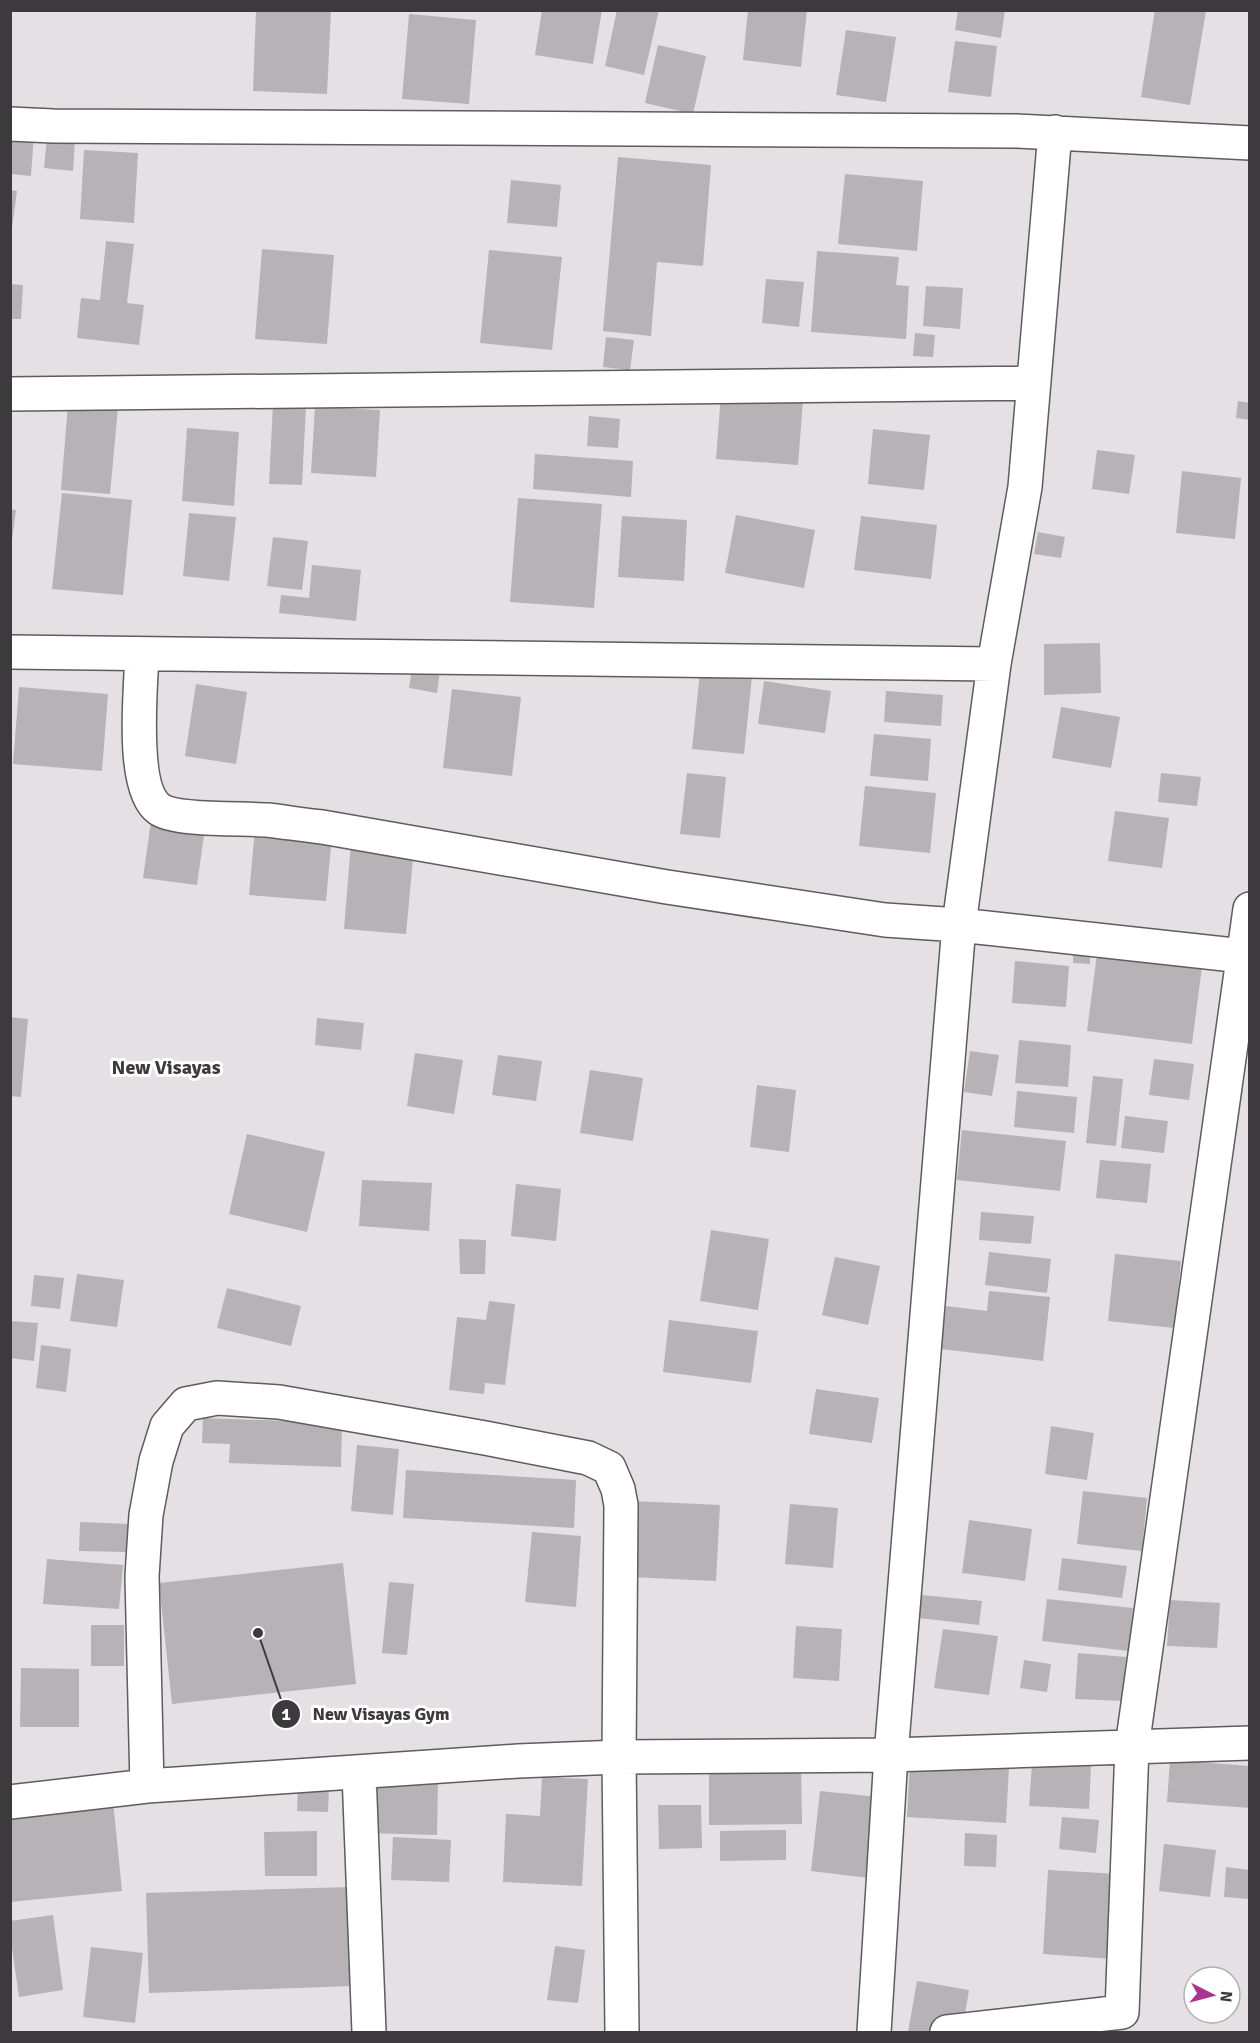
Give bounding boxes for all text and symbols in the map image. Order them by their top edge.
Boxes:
district label: New Visayas [111,1055,221,1080]
callout: New Visayas Gym [271,1696,462,1732]
text: 1 [281,1703,291,1725]
text: New Visayas Gym [312,1703,450,1725]
north arrow [1182,1965,1242,2025]
text: N [1215,1990,1236,2003]

